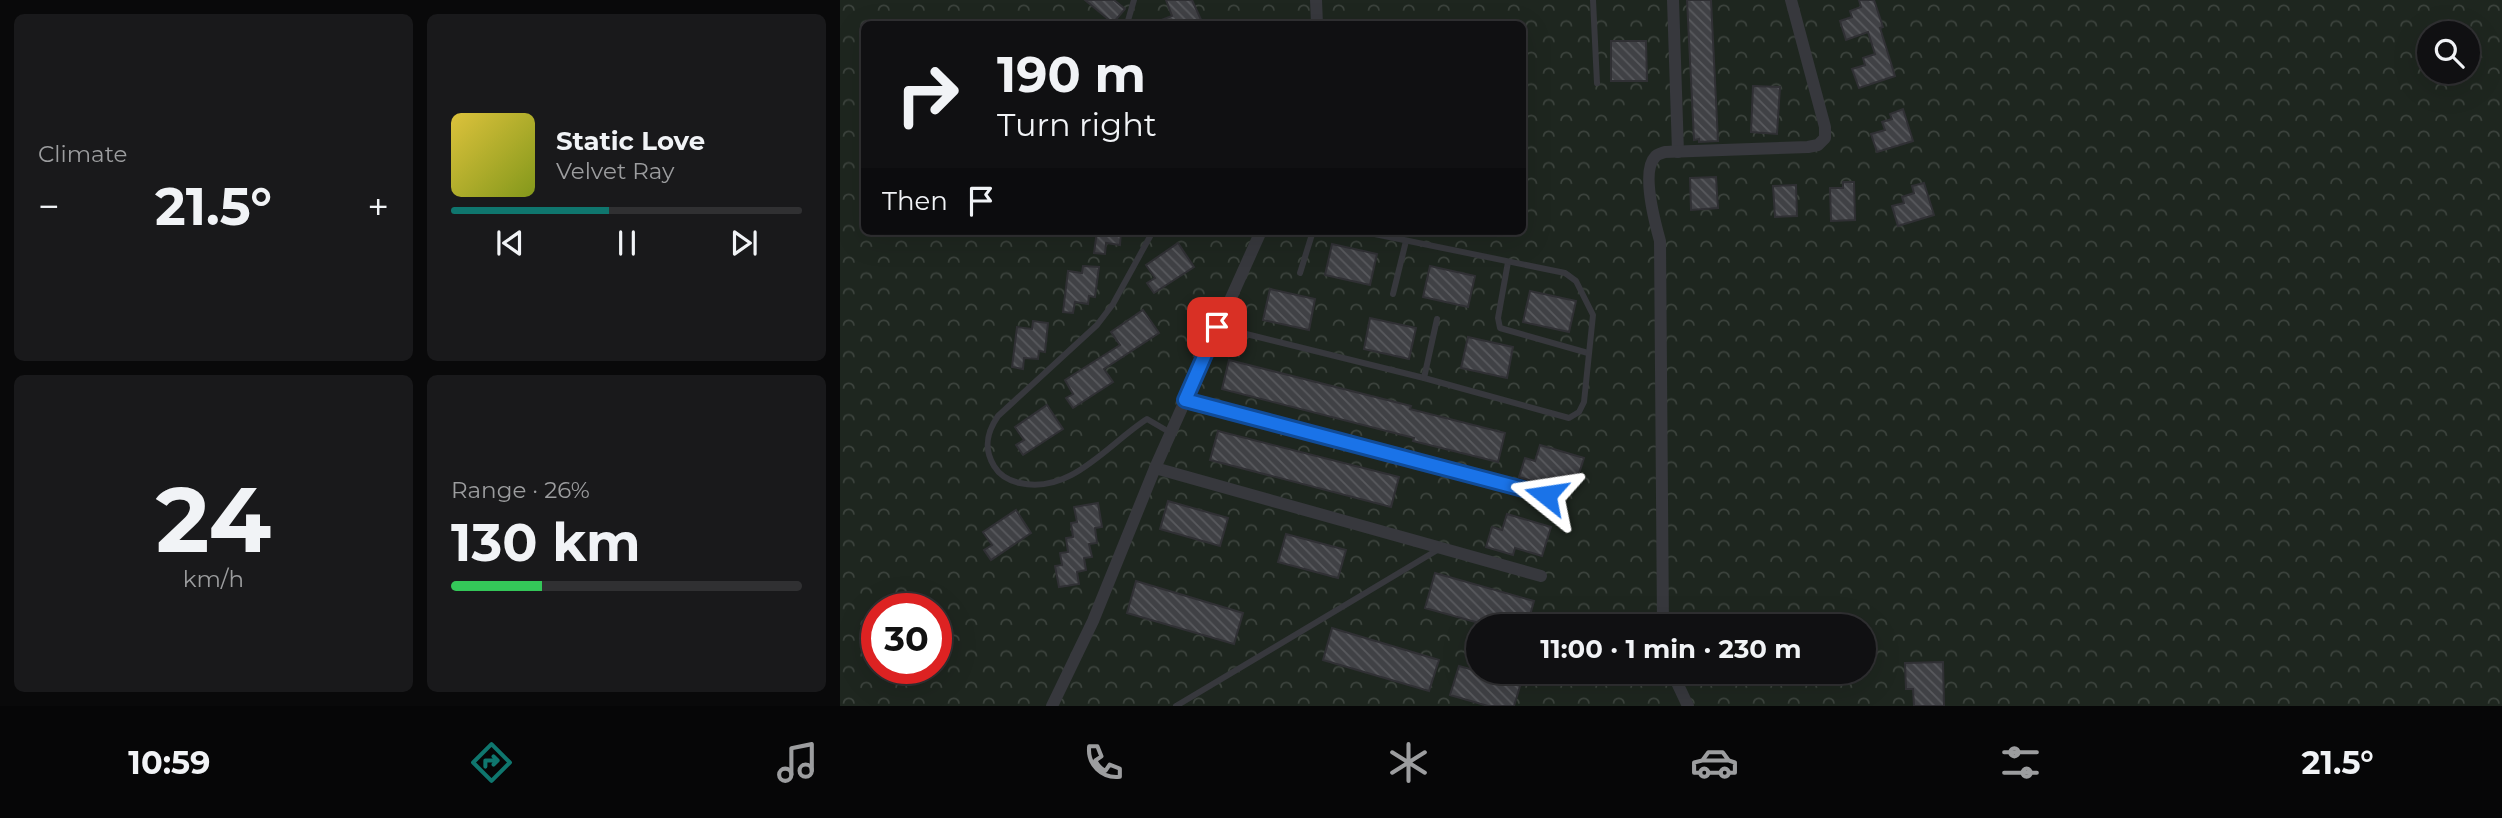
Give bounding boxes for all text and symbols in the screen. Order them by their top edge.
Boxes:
map controls [2417,21,2480,84]
button: search [2417,21,2480,84]
text: 190 m [997,45,1146,104]
icon: right [882,49,973,140]
text: Turn right [997,105,1157,144]
text: Static Love [556,125,705,157]
text: Climate [38,140,127,168]
text: Velvet Ray [556,157,674,185]
text: 21.5° [155,175,272,238]
icon: arrive [962,182,1000,220]
text: − [38,183,60,230]
text: + [367,183,389,230]
text: Then [882,185,948,217]
icon: previous [491,224,529,262]
icon: pause [608,224,646,262]
icon: next [725,224,763,262]
pin [1187,297,1247,357]
icon: arrive [1198,308,1236,346]
position arrow [1509,458,1583,532]
text: 24 [156,464,271,575]
text: Range · 26% [451,476,590,504]
text: 130 km [451,511,641,574]
text: km/h [183,565,244,593]
speed limit sign: 30 [861,593,952,684]
text: 11:00 · 1 min · 230 m [1540,633,1802,665]
icon: directions [467,738,516,787]
icon: music [773,738,822,787]
icon: phone [1079,738,1128,787]
icon: climate [1384,738,1433,787]
icon: car [1690,738,1739,787]
icon: filters [1996,738,2045,787]
text: 10:59 [128,743,210,782]
text: 21.5° [2302,743,2374,782]

